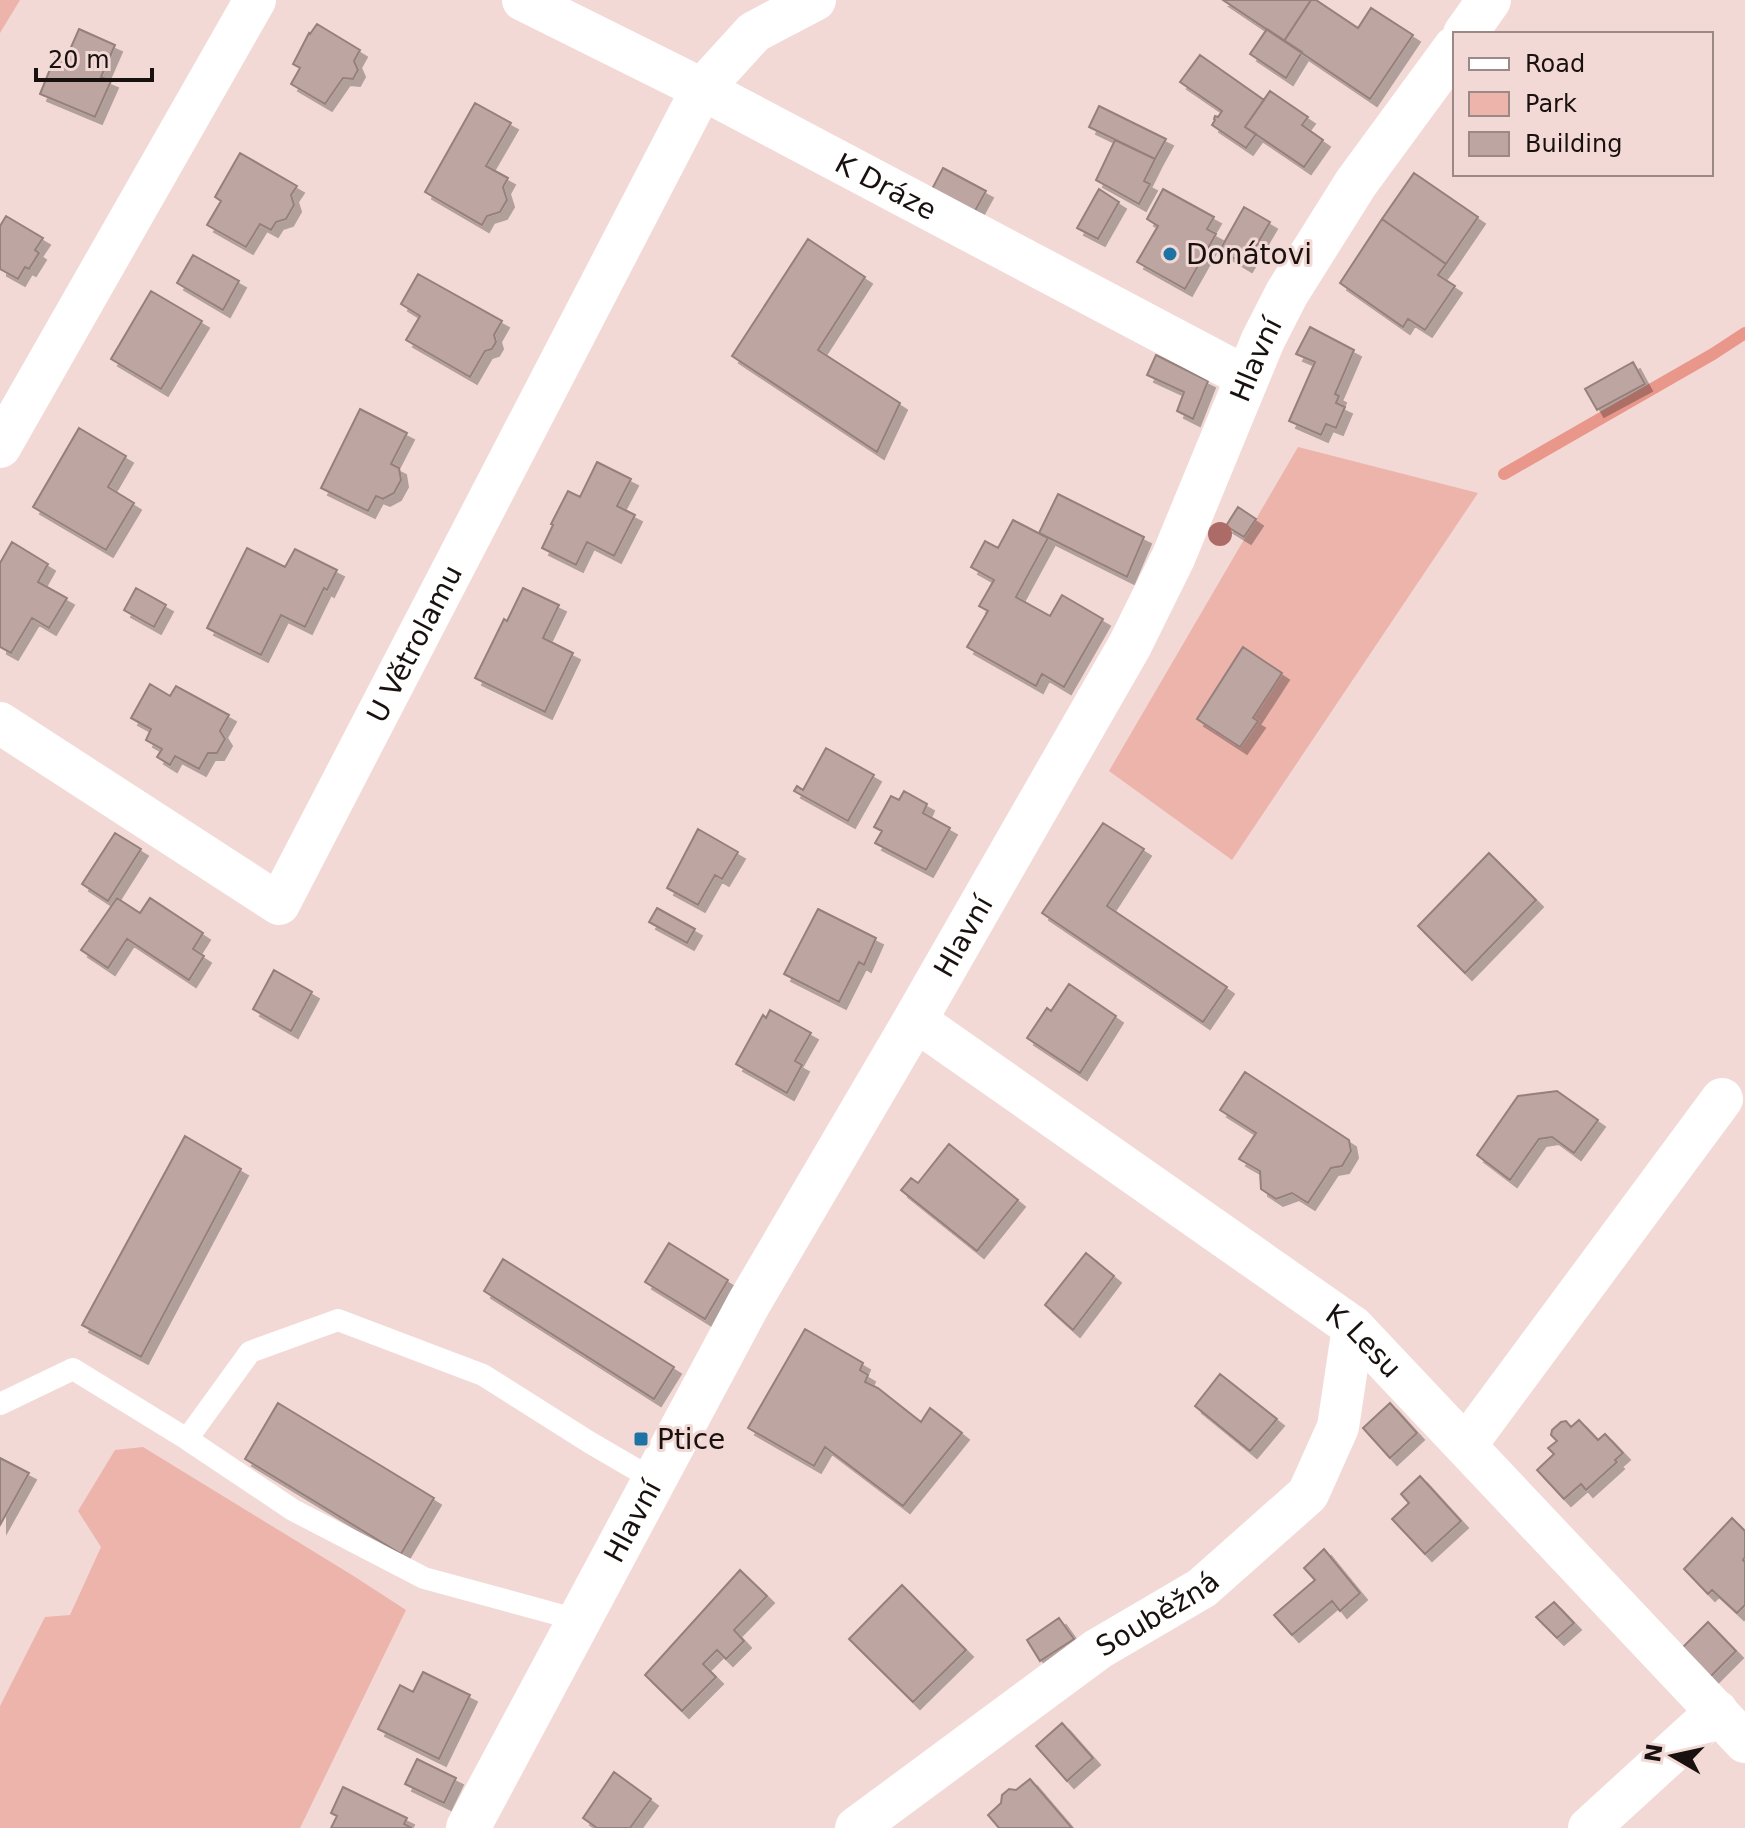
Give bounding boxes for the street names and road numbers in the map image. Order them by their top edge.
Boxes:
street label: K Dráze [830,147,942,227]
street label: Hlavní [1223,311,1289,406]
street label: U Větrolamu [360,560,469,728]
street label: Hlavní [927,889,1000,983]
street label: K Lesu [1320,1297,1408,1385]
street label: Hlavní [597,1474,669,1568]
street label: Souběžná [1090,1565,1226,1663]

